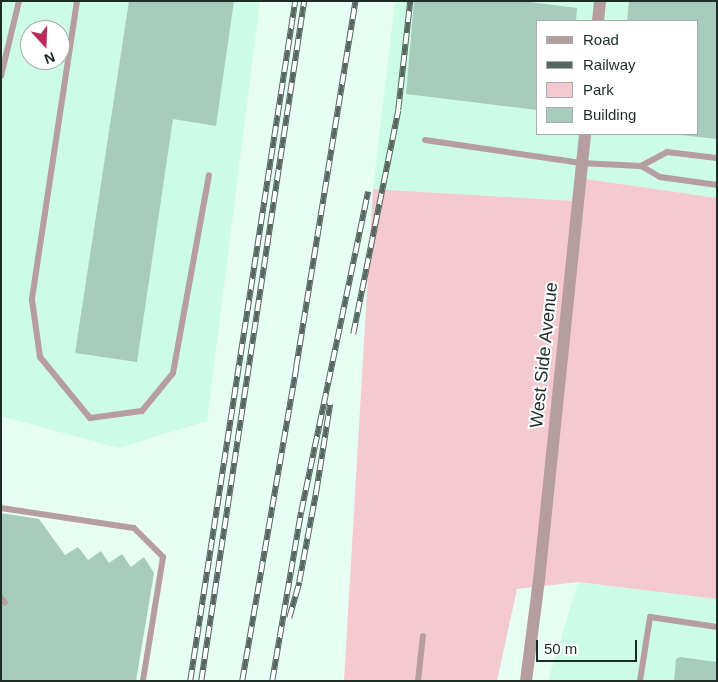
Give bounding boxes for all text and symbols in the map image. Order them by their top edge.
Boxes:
north arrow [20,20,70,70]
legend [536,20,698,135]
text: Road [583,31,619,48]
text: N [42,49,57,67]
text: Railway [583,56,636,73]
text: Park [583,81,614,98]
text: Building [583,106,636,123]
street label: West Side Avenue [526,281,562,429]
scale bar [538,630,639,662]
text: 50 m [544,640,577,657]

